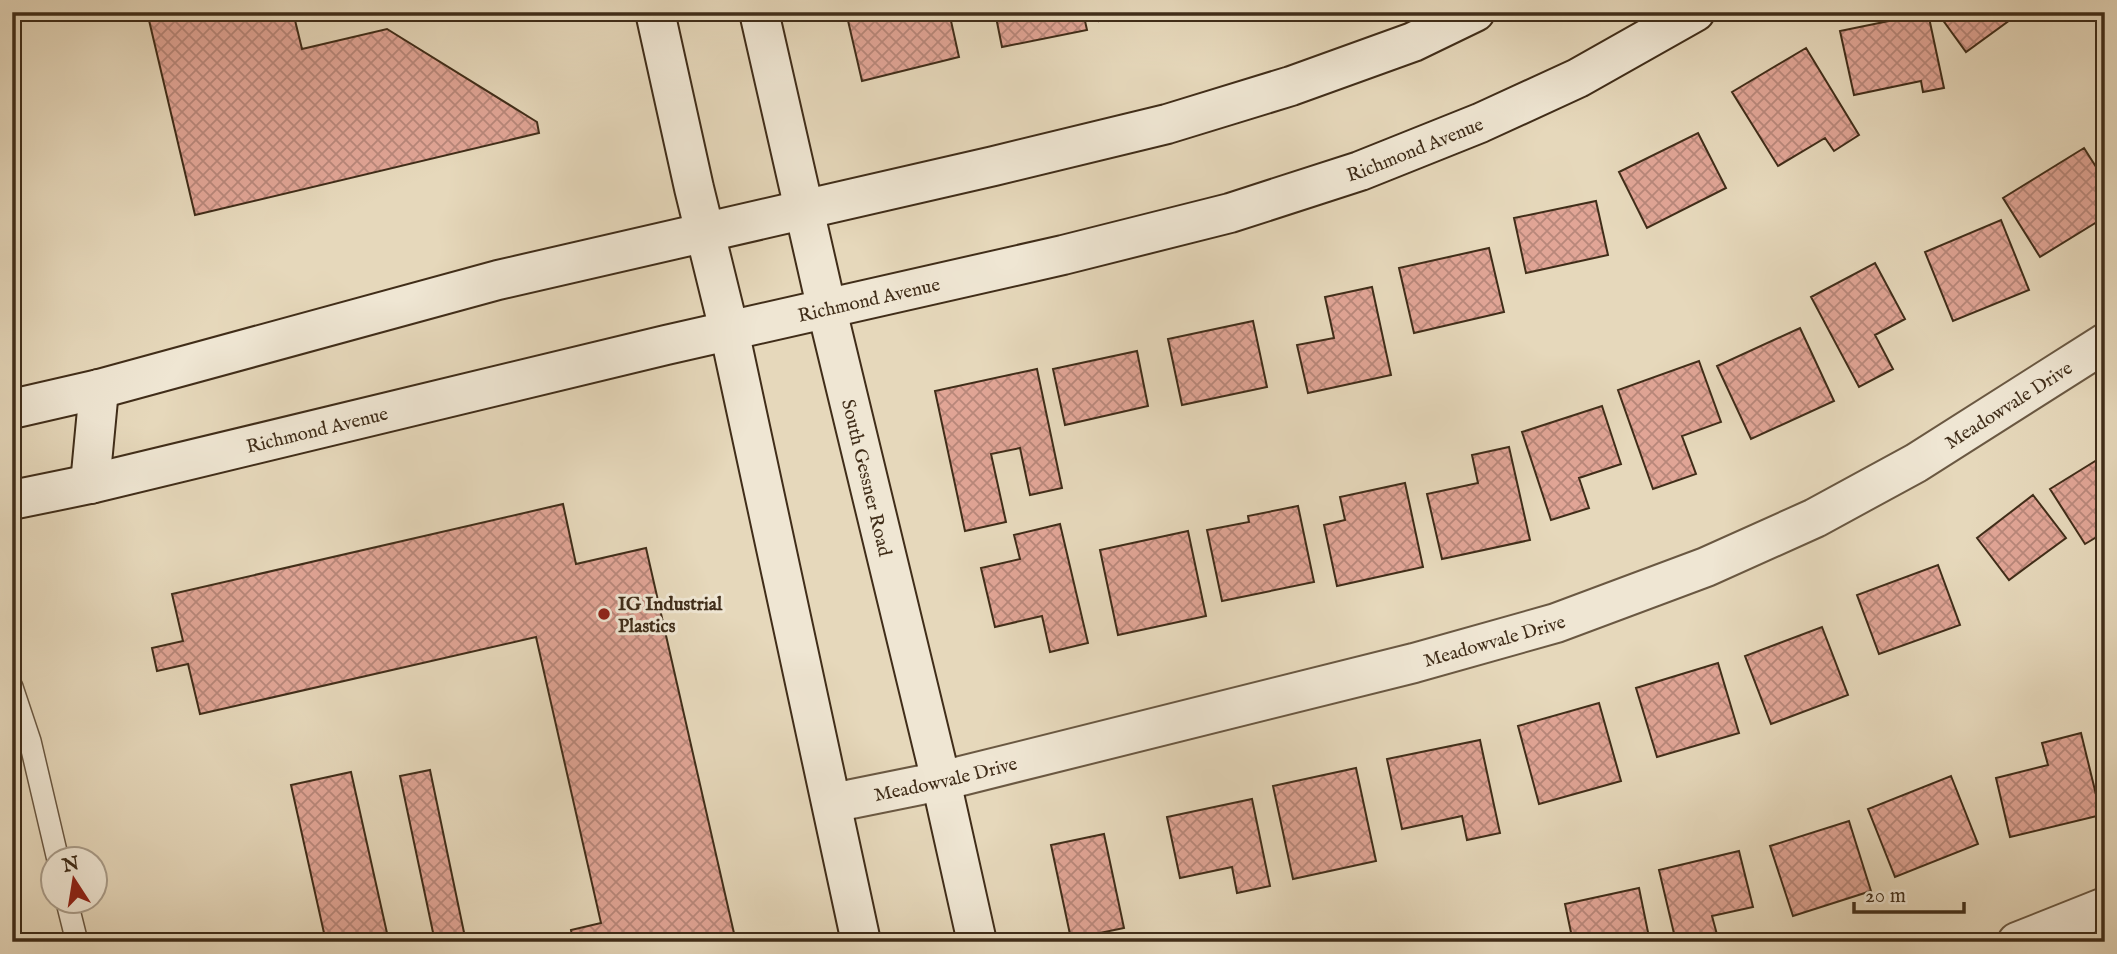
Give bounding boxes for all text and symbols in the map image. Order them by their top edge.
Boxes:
street label: Richmond Avenue [1344,113,1487,188]
street label: Richmond Avenue [796,273,943,329]
street label: Meadowvale Drive [1941,357,2078,456]
street label: South Gessner Road [835,397,896,560]
street label: Richmond Avenue [244,402,391,460]
place label: IG Industrial Plastics [618,593,723,639]
marker: IG Industrial Plastics [596,606,612,622]
street label: Meadowvale Drive [1421,610,1569,674]
street label: Meadowvale Drive [872,752,1020,808]
north arrow [38,846,108,916]
text: N [59,852,82,879]
scale bar [1854,870,1965,914]
text: 20 m [1865,883,1906,910]

